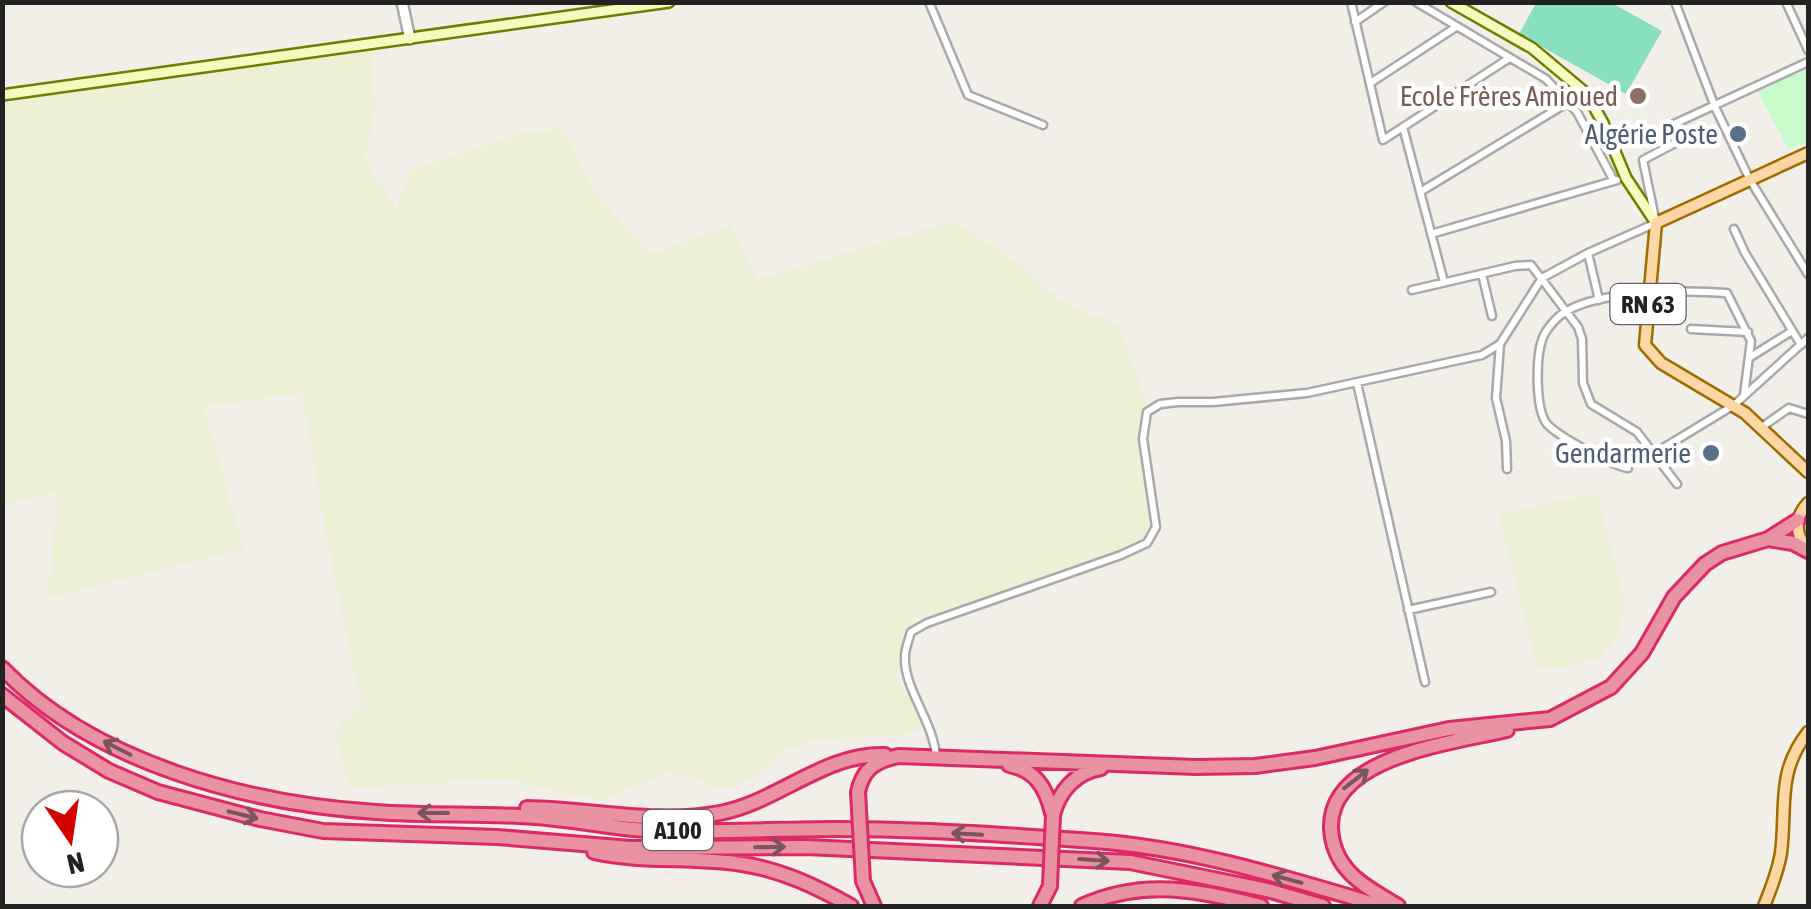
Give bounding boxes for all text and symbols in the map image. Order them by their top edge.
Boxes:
place label: Ecole Frères Amioued [1400,80,1618,112]
marker: Ecole Frères Amioued [1627,85,1649,107]
place label: Algérie Poste [1585,118,1718,150]
marker: Algérie Poste [1727,123,1749,145]
road number: RN 63 [1610,284,1686,324]
place label: Gendarmerie [1555,437,1691,469]
marker: Gendarmerie [1700,442,1722,464]
one-way arrow [103,738,132,757]
one-way arrow [1342,769,1369,790]
north arrow [20,789,120,889]
one-way arrow [417,804,450,822]
one-way arrow [226,807,258,825]
road number: A100 [643,810,713,850]
one-way arrow [951,824,983,843]
one-way arrow [753,838,785,857]
text: N [64,846,87,881]
one-way arrow [1078,851,1110,870]
one-way arrow [1272,869,1304,887]

